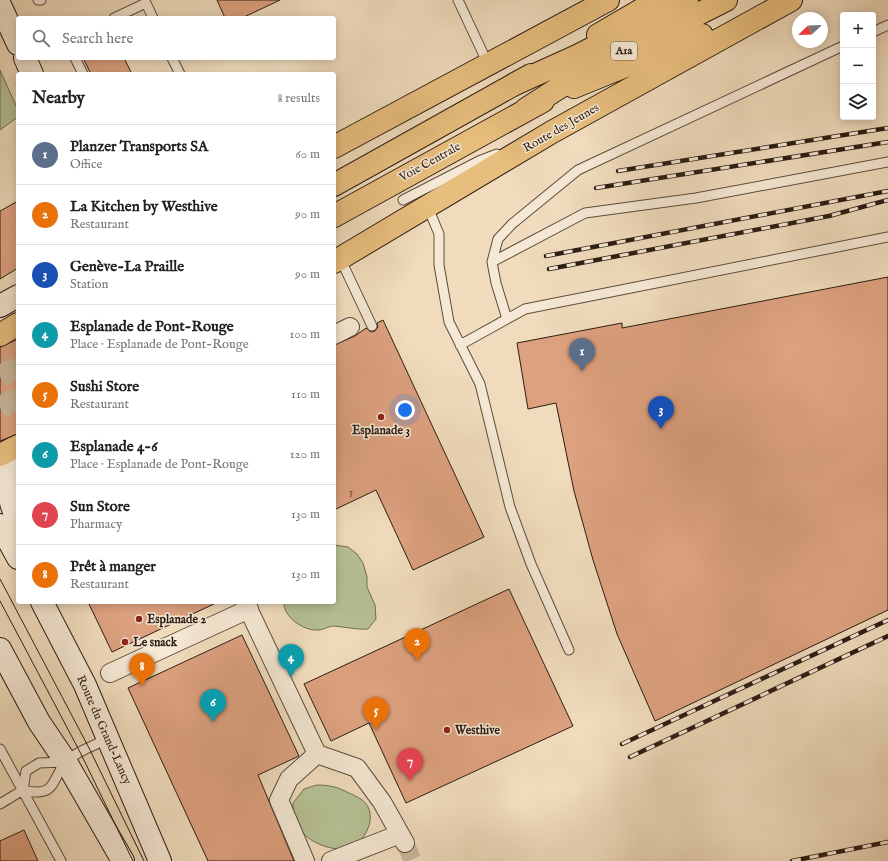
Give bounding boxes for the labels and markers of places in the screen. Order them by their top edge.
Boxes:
pin: 1 [569,338,595,371]
pin: 3 [648,396,674,429]
marker: Esplanade 3 [376,412,386,422]
place label: Esplanade 3 [352,423,410,439]
place label: Esplanade 2 [147,612,207,628]
marker: Esplanade 2 [134,614,144,624]
pin: 2 [404,628,430,661]
place label: Le snack [132,635,178,650]
marker: Le snack [120,637,130,647]
pin: 4 [278,644,304,677]
pin: 8 [129,653,155,686]
pin: 6 [200,689,226,722]
pin: 5 [363,697,389,730]
place label: Westhive [454,723,500,738]
marker: Westhive [442,725,452,735]
pin: 7 [397,748,423,781]

